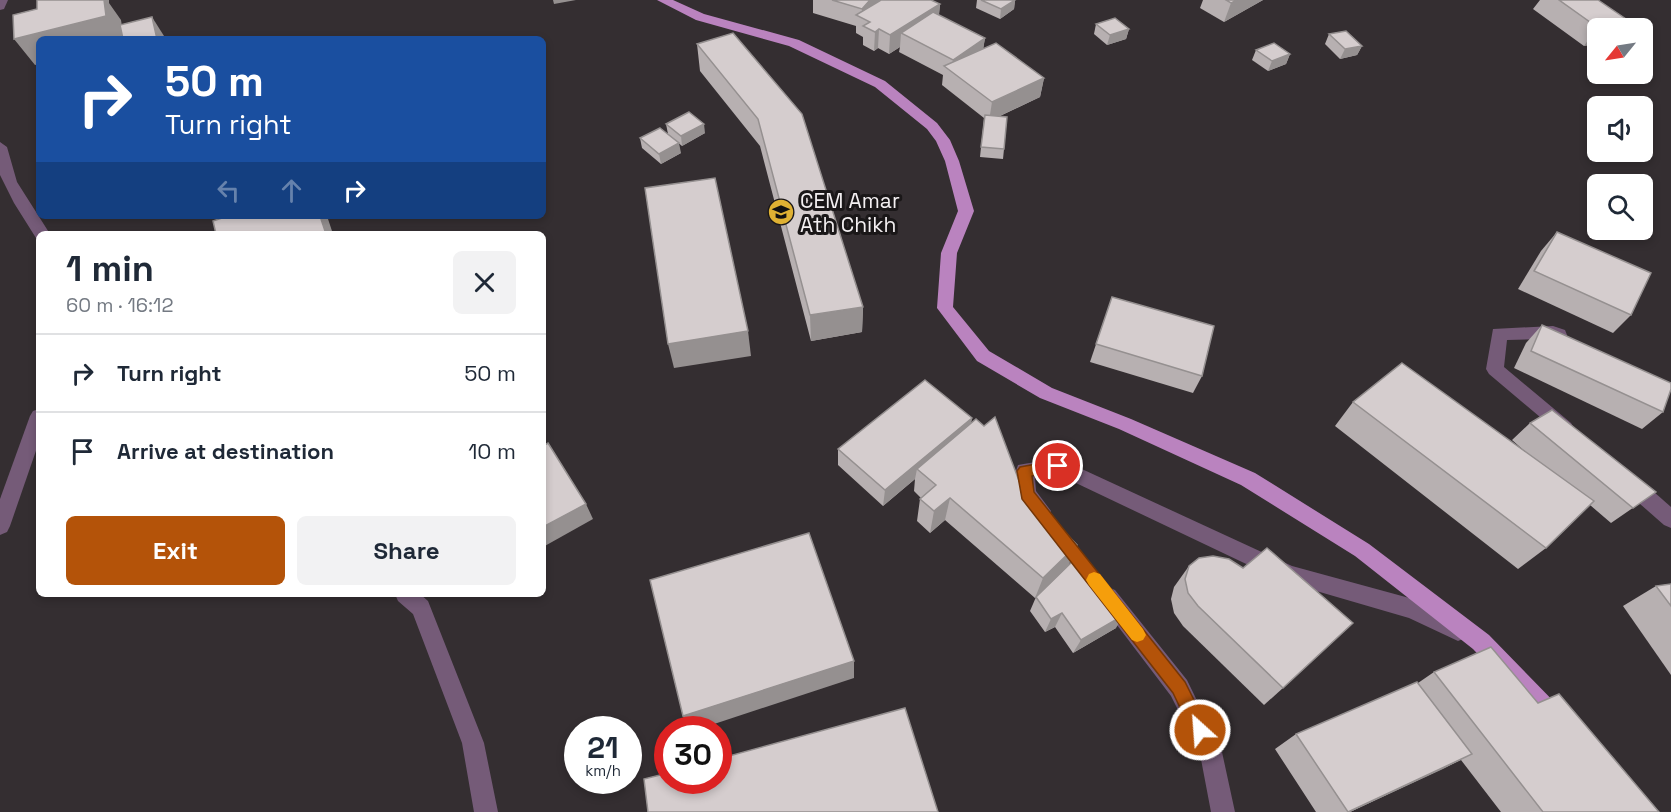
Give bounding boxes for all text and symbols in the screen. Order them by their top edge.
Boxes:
north arrow [1587,18,1653,84]
map controls [1587,18,1653,240]
text: 50 m [165,55,264,108]
icon: right [66,60,144,138]
button: sound [1587,96,1653,162]
text: Turn right [165,107,292,142]
icon: left [212,174,245,207]
icon: ahead [275,174,308,207]
icon: right [338,174,371,207]
button: search [1587,174,1653,240]
place label: CEM Amar Ath Chikh [800,187,900,238]
school or university icon: CEM Amar Ath Chikh [766,197,796,227]
text: 1 min [66,246,154,292]
button: close [453,251,516,314]
text: 60 m · 16:12 [66,292,174,318]
icon: right [66,357,99,390]
text: Turn right [117,359,222,387]
text: 50 m [464,359,516,387]
icon: arrive [66,435,99,468]
text: Arrive at destination [117,437,334,465]
text: 10 m [468,437,516,465]
pin [1032,440,1083,491]
icon: arrive [1041,449,1074,482]
button: Exit [66,516,285,585]
button: Share [297,516,516,585]
position arrow [1168,698,1232,762]
speed limit sign: 30 [654,716,732,794]
text: 21 [587,728,619,767]
text: km/h [585,761,621,780]

